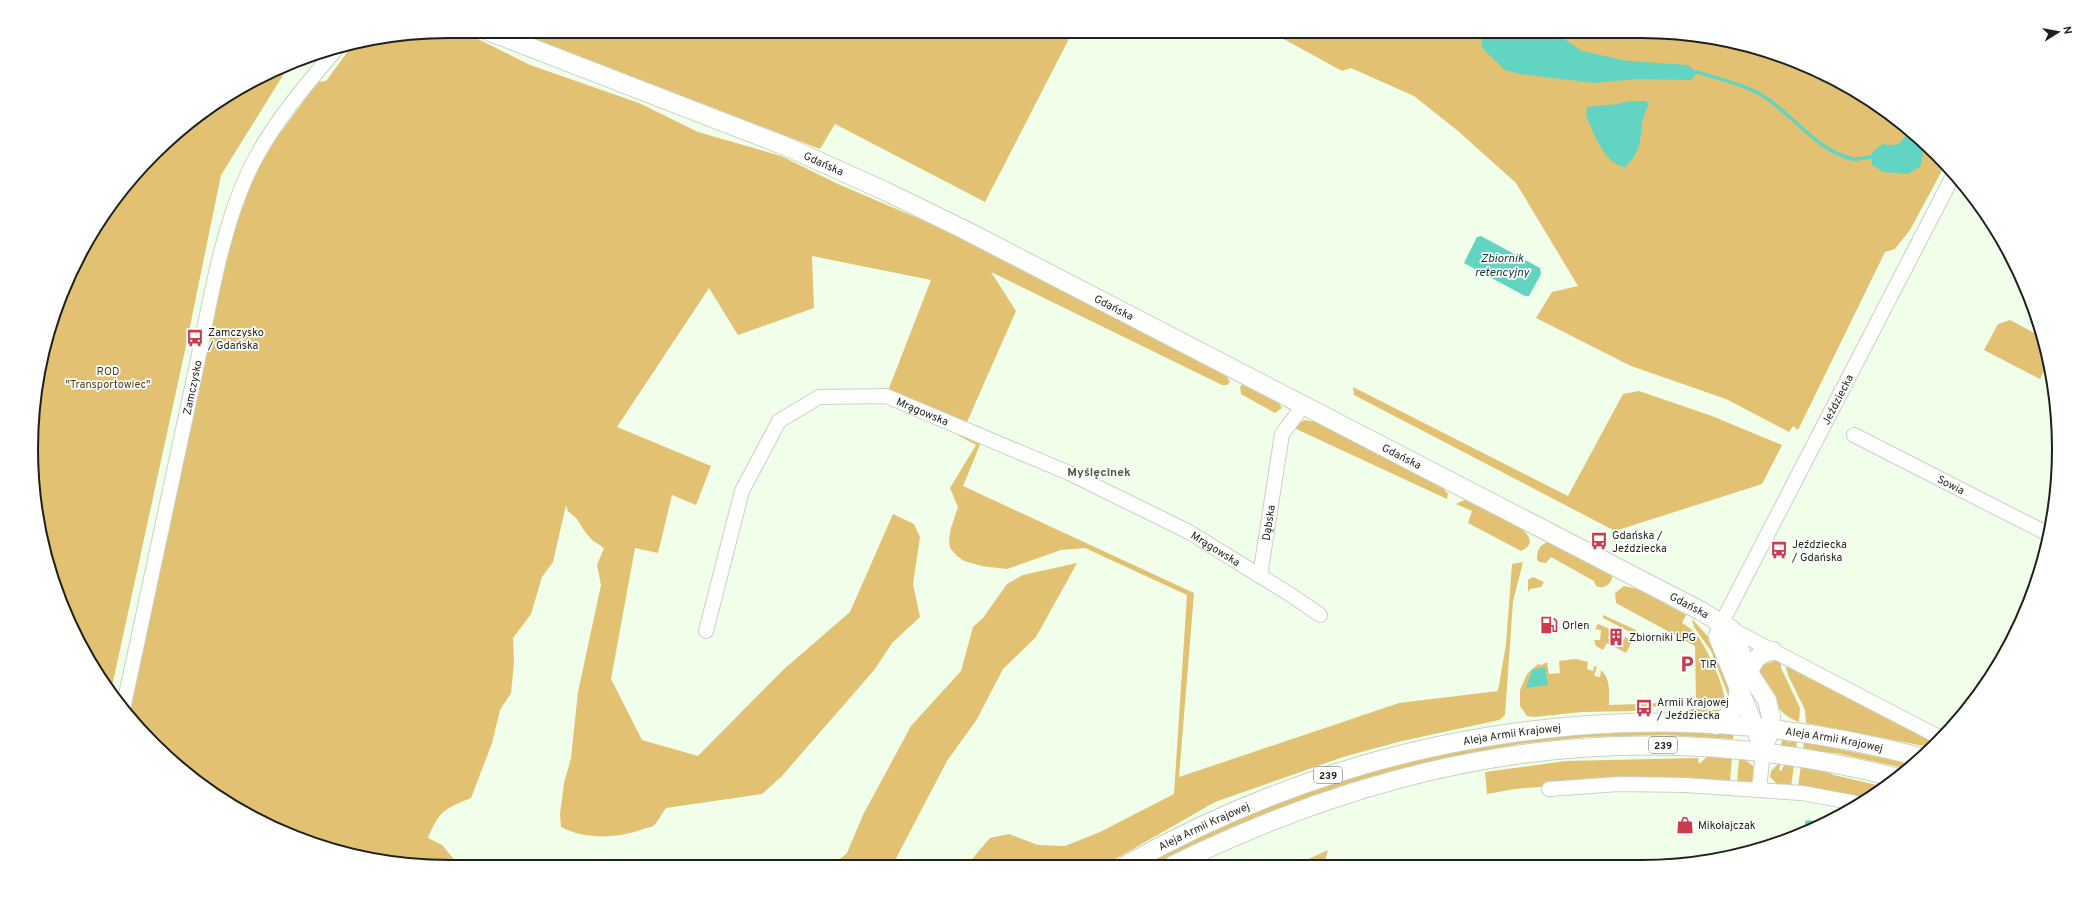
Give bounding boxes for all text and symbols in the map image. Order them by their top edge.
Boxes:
north arrow [2038,12,2078,52]
text: N [2059,25,2074,35]
street label: Gdańska [801,149,846,180]
water label: Zbiornik retencyjny [1475,251,1530,281]
street label: Gdańska [1092,292,1136,324]
place label: Zamczysko / Gdańska [207,326,264,353]
bus stop icon: Zamczysko / Gdańska [185,328,205,348]
street label: Zamczysko [180,359,206,416]
park label: ROD "Transportowiec" [66,365,150,392]
street label: Jeździecka [1819,372,1857,427]
street label: Mrągowska [894,395,951,430]
street label: Gdańska [1379,441,1424,473]
district label: Myślęcinek [1067,465,1131,481]
street label: Sowia [1935,473,1967,498]
street label: Dąbska [1260,504,1279,542]
street label: Mrągowska [1188,529,1243,570]
place label: Gdańska / Jeździecka [1612,529,1667,556]
bus stop icon: Gdańska / Jeździecka [1589,531,1609,551]
place label: Jeździecka / Gdańska [1791,538,1847,565]
bus stop icon: Jeździecka / Gdańska [1769,540,1789,560]
street label: Gdańska [1667,590,1711,622]
fuel station icon: Orlen [1539,615,1559,635]
place label: Orlen [1562,619,1589,633]
building icon: Zbiorniki LPG [1606,627,1626,647]
place label: Zbiorniki LPG [1629,631,1696,645]
parking icon: TIR [1677,654,1697,674]
place label: TIR [1700,658,1717,672]
place label: Armii Krajowej / Jeździecka [1656,696,1729,723]
bus stop icon: Armii Krajowej / Jeździecka [1634,698,1654,718]
street label: Aleja Armii Krajowej [1462,721,1562,749]
street label: Aleja Armii Krajowej [1784,725,1884,756]
road number: 239 [1649,737,1677,753]
road number: 239 [1314,767,1342,783]
street label: Aleja Armii Krajowej [1156,800,1252,854]
shop icon: Mikołajczak [1675,815,1695,835]
place label: Mikołajczak [1698,819,1756,833]

